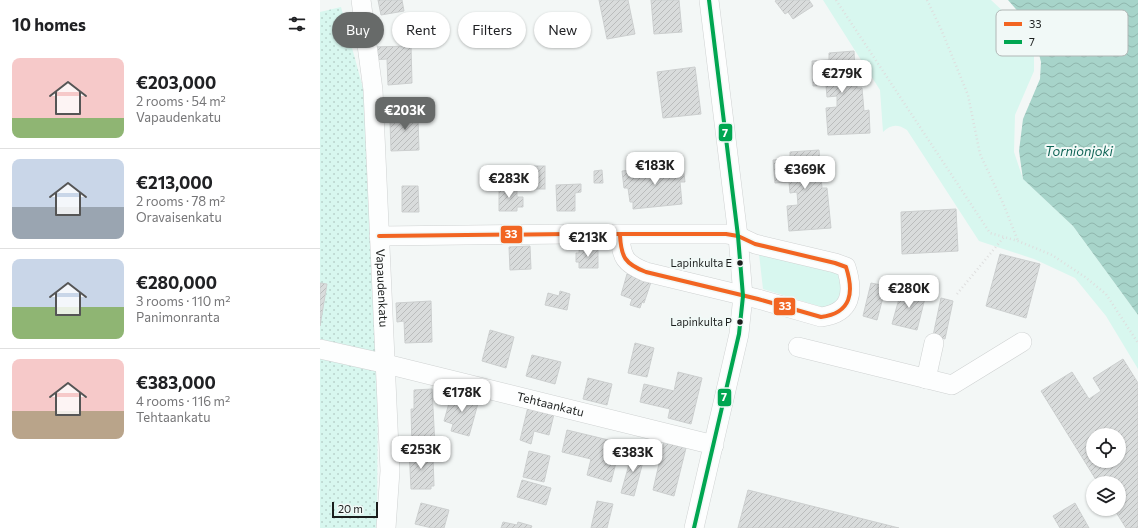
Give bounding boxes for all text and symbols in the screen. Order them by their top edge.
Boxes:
legend [996,10,1128,56]
chip: Buy [332,12,384,48]
chip: Rent [392,12,450,48]
chip: Filters [458,12,526,48]
chip: New [534,12,591,48]
icon: filters [286,13,308,35]
text: 10 homes [12,14,86,35]
text: 33 [1029,17,1042,30]
text: 7 [1029,35,1035,48]
pin: €279K [814,60,870,94]
text: €279K [822,65,862,81]
text: €203,000 [136,72,216,93]
icon: home [44,74,92,122]
text: 2 rooms · 54 m² [136,93,226,109]
pin: €203K [377,97,433,131]
text: €203K [384,102,426,118]
text: Vapaudenkatu [136,109,221,125]
line badge: 7 [718,123,733,142]
text: 7 [722,126,728,139]
water label: Tornionjoki [1045,143,1114,159]
pin: €183K [627,152,683,186]
pin: €369K [777,156,833,190]
text: €183K [635,157,675,173]
text: €369K [784,161,826,177]
pin: €283K [481,165,537,199]
text: €283K [488,170,530,186]
text: €213,000 [136,172,213,193]
icon: home [44,175,92,223]
text: 2 rooms · 78 m² [136,193,225,209]
text: Oravaisenkatu [136,209,222,225]
pin: €213K [560,224,616,258]
line badge: 33 [500,225,523,244]
text: 33 [505,227,517,240]
text: €213K [568,229,608,245]
street label: Vapaudenkatu [374,248,392,328]
place label: Lapinkulta E [671,256,732,269]
marker: Lapinkulta E [735,258,745,268]
text: €280,000 [136,272,217,293]
icon: home [44,275,92,323]
pin: €280K [881,275,937,309]
text: €280K [888,280,930,296]
text: 3 rooms · 110 m² [136,293,230,309]
line badge: 33 [773,297,796,316]
text: 33 [779,299,791,312]
text: Panimonranta [136,309,220,325]
place label: Lapinkulta P [670,315,732,328]
marker: Lapinkulta P [735,317,745,327]
text: €383,000 [136,372,216,393]
icon: home [44,375,92,423]
pin: €178K [434,379,490,413]
text: €178K [442,384,482,400]
line badge: 7 [717,388,732,407]
street label: Tehtaankatu [516,389,586,419]
text: 7 [721,390,727,403]
text: 4 rooms · 116 m² [136,393,230,409]
text: Tehtaankatu [136,409,210,425]
map controls [1086,428,1126,516]
button: locate [1086,428,1126,468]
pin: €253K [393,436,449,470]
pin: €383K [605,439,661,473]
text: €253K [401,441,441,457]
text: €383K [612,444,654,460]
button: layers [1086,476,1126,516]
scale bar [332,500,378,519]
text: 20 m [338,502,363,515]

